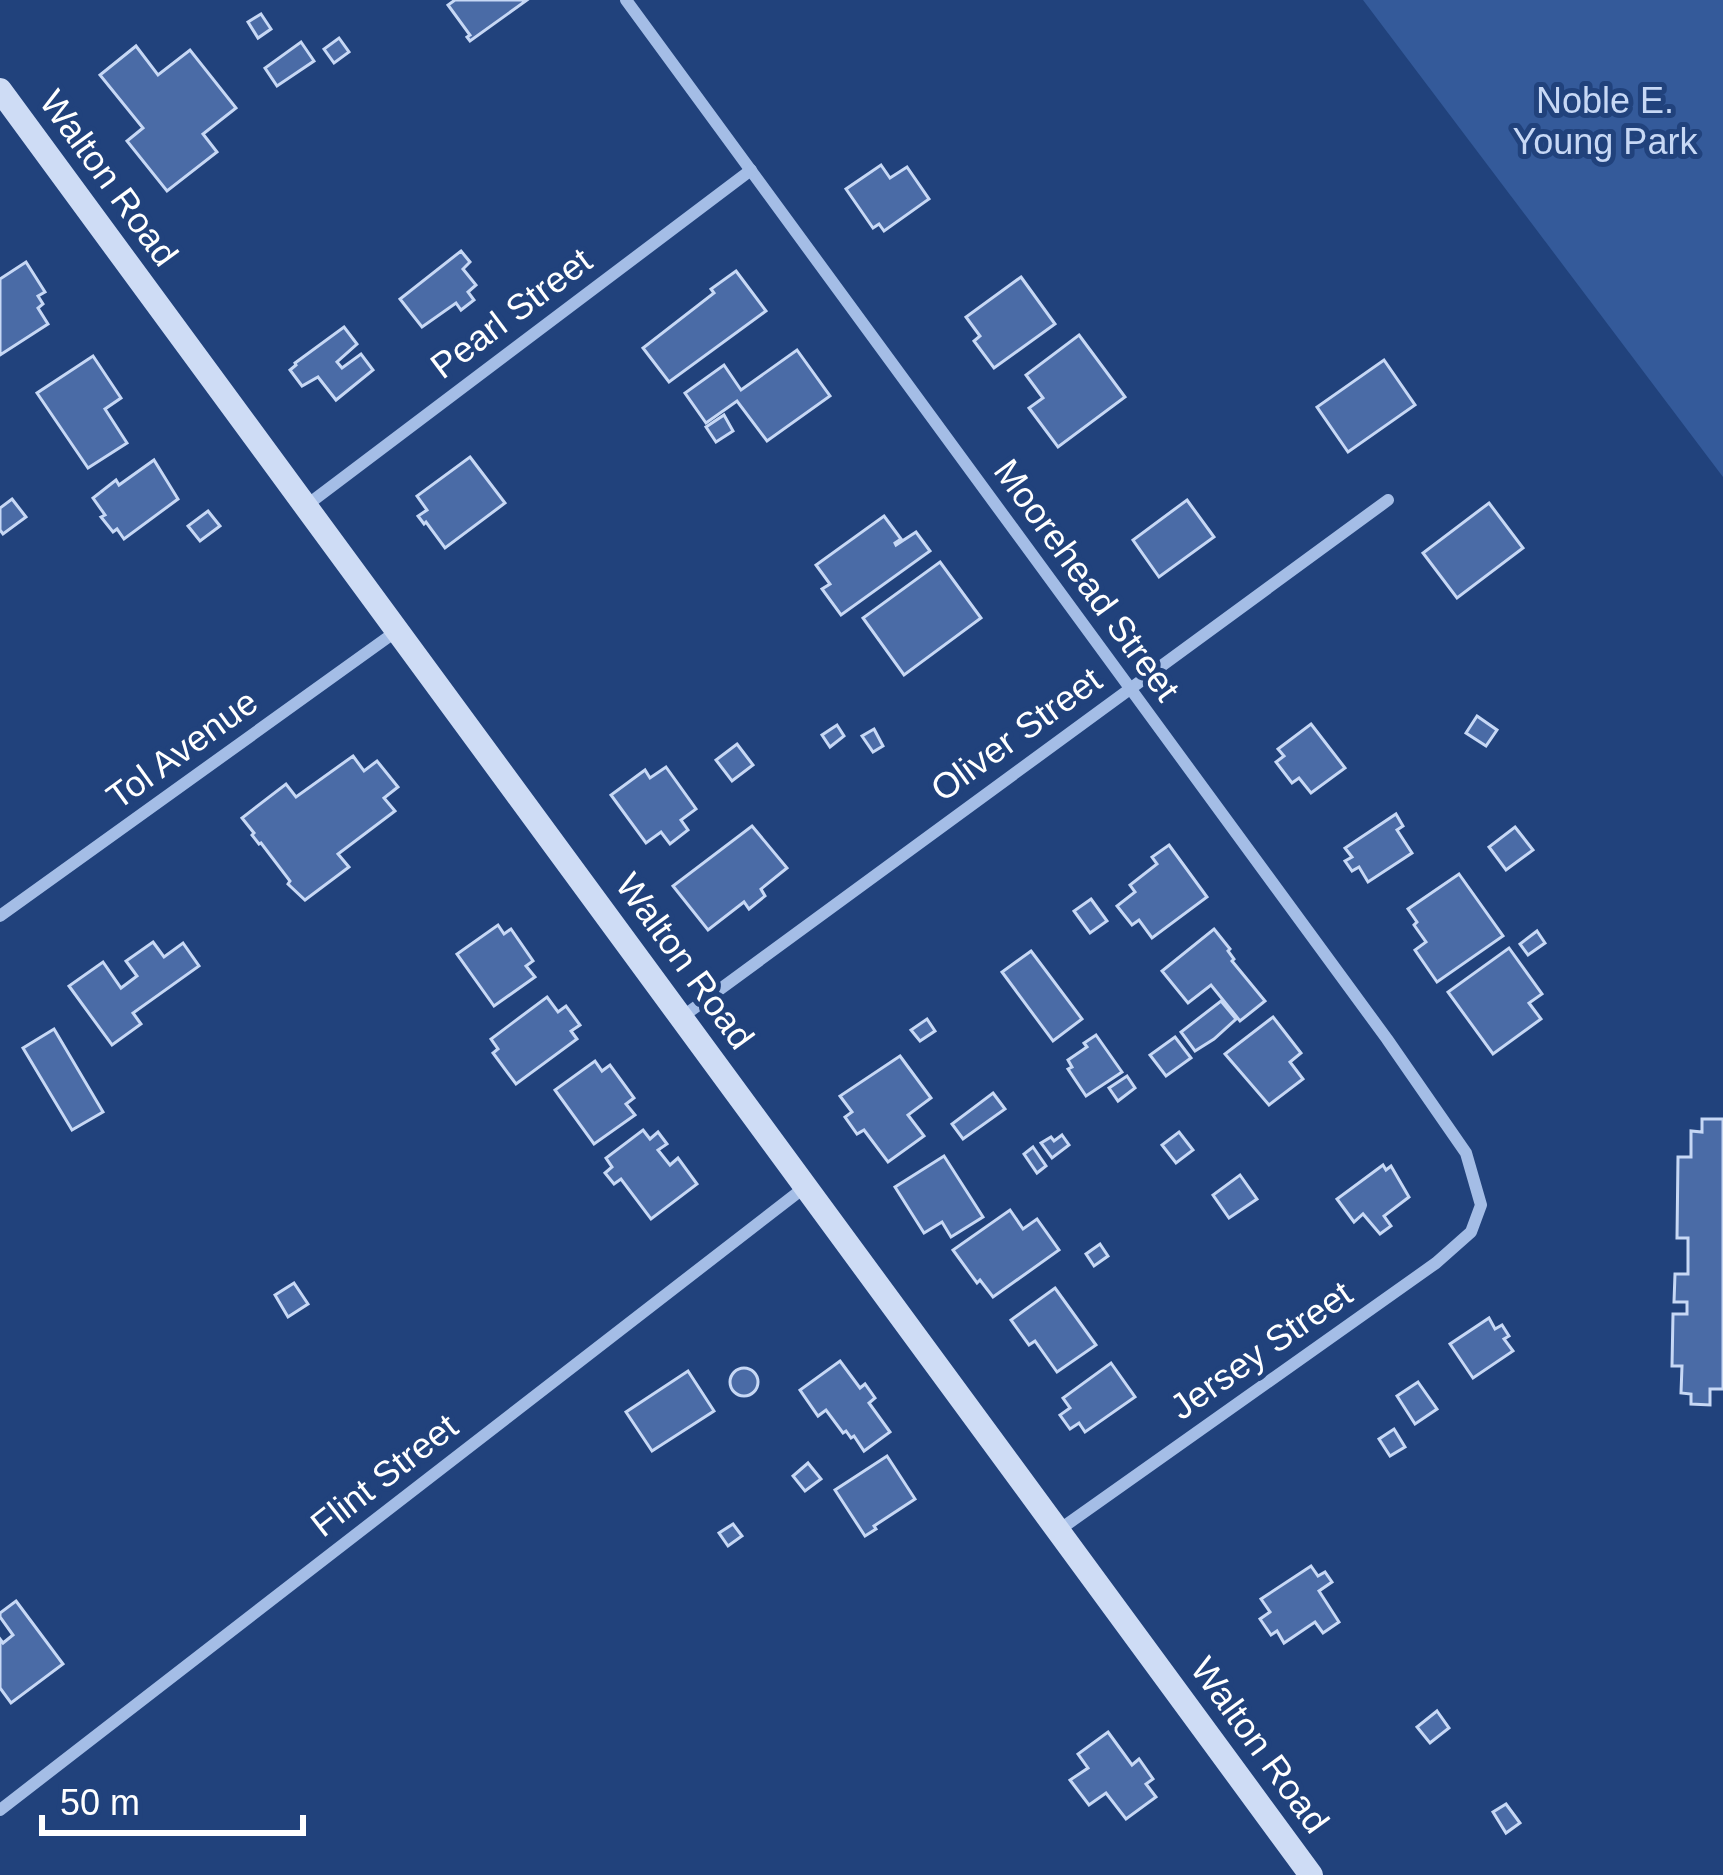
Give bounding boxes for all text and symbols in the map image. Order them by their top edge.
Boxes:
park label: Noble E. Young Park [1513,80,1698,162]
street label: Walton Road [32,82,186,274]
street label: Pearl Street [423,239,599,387]
street label: Moorehead Street [986,451,1188,709]
street label: Oliver Street [923,659,1109,809]
street label: Tol Avenue [99,681,265,817]
street label: Walton Road [608,865,762,1057]
street label: Jersey Street [1162,1272,1360,1428]
street label: Flint Street [303,1405,465,1545]
street label: Walton Road [1183,1649,1337,1841]
scale bar [42,1761,303,1835]
text: 50 m [60,1782,140,1823]

